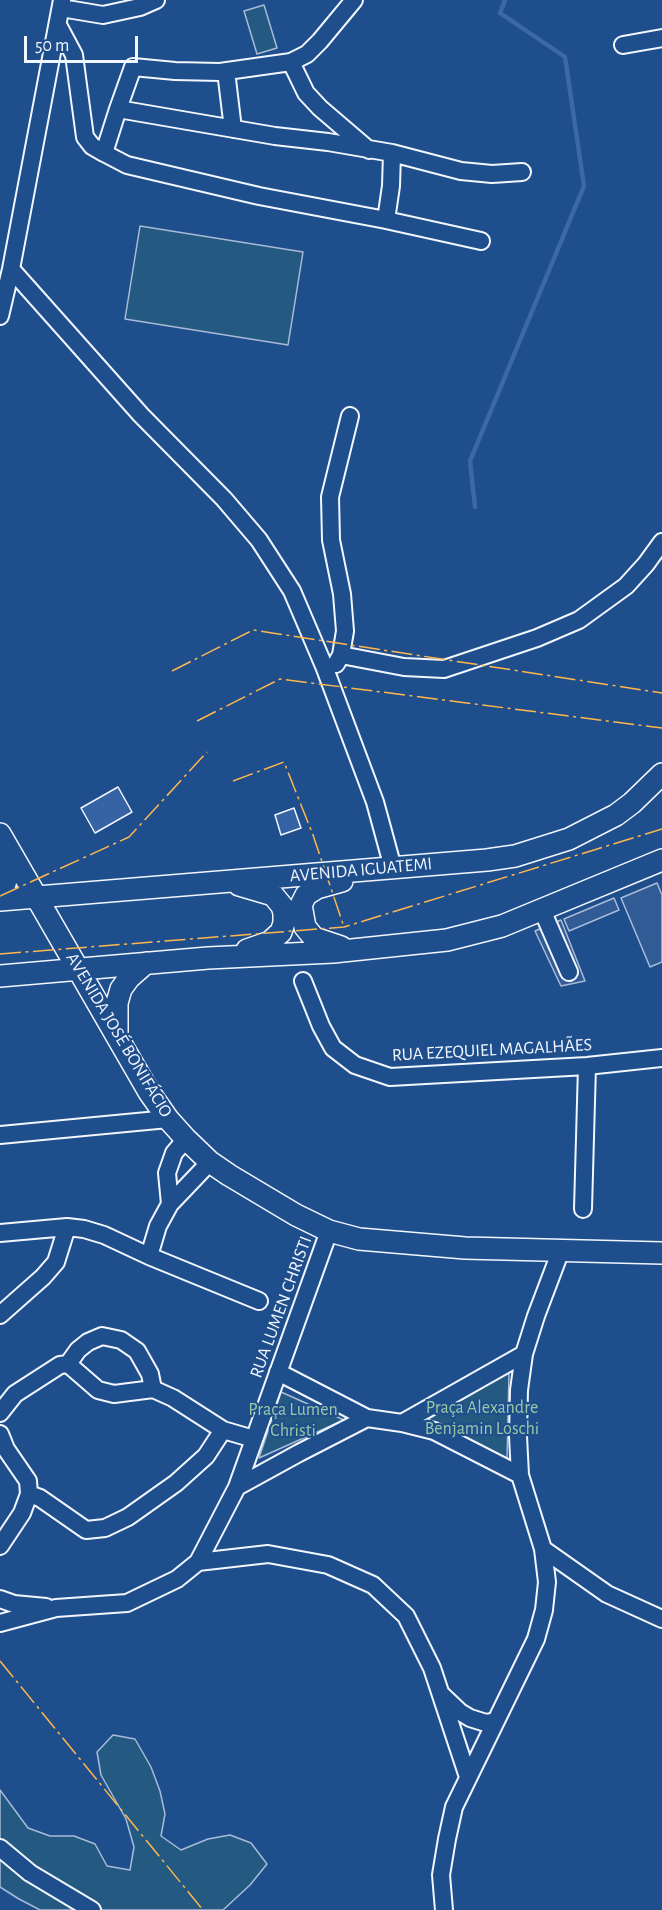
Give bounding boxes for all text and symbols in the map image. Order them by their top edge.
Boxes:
scale bar [27,24,141,62]
text: 50 m [35,37,69,55]
street label: AVENIDA IGUATEMI [289,853,433,887]
street label: AVENIDA JOSÉ BONIFÁCIO [61,949,177,1121]
street label: RUA EZEQUIEL MAGALHÃES [391,1034,593,1066]
street label: RUA LUMEN CHRISTI [245,1233,317,1381]
park label: Praça Alexandre Benjamin Loschi [425,1397,539,1440]
park label: Praça Lumen Christi [248,1399,338,1442]

